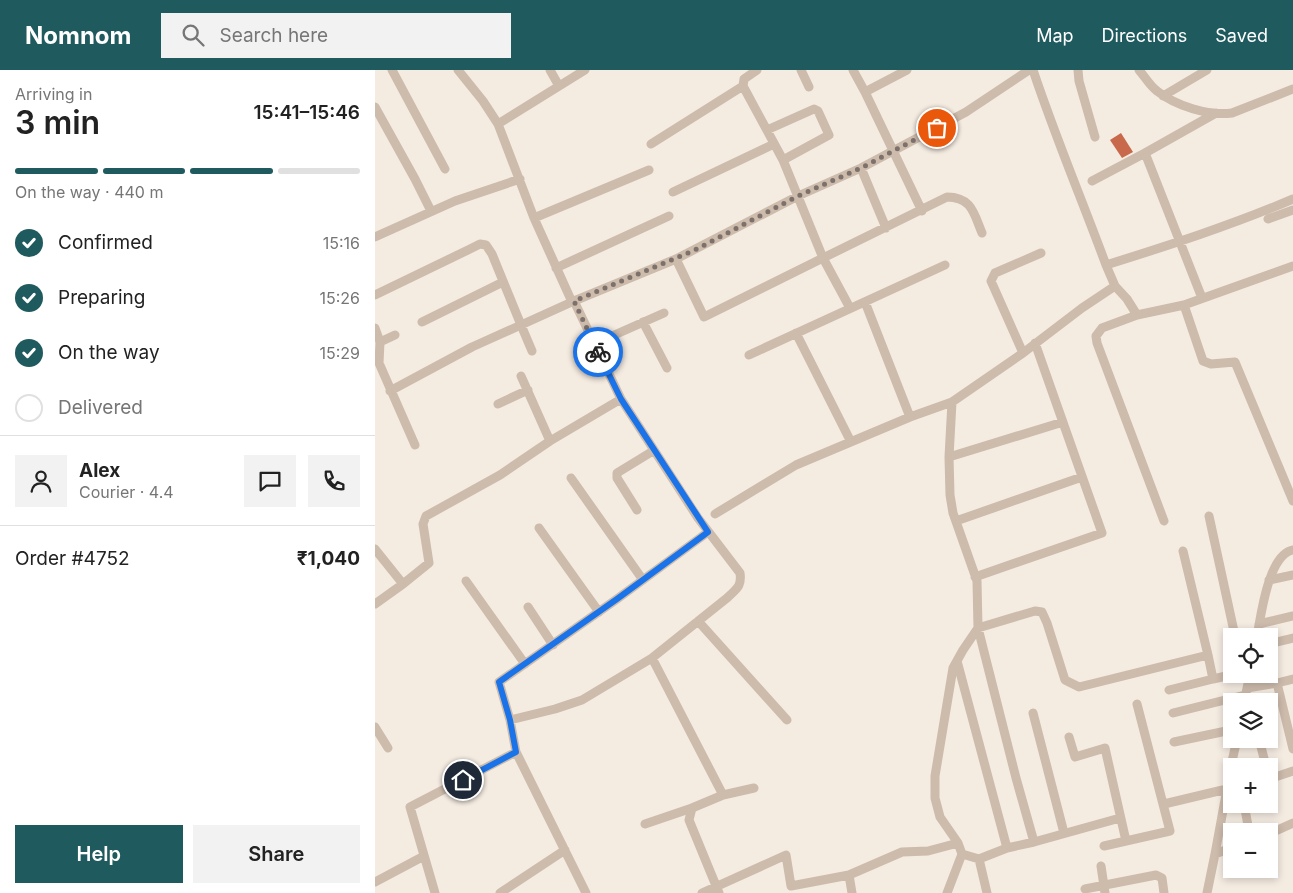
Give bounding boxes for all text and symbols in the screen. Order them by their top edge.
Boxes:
search box [161,13,511,58]
text: Nomnom [25,21,131,50]
icon: search [179,21,207,49]
text: Search here [219,24,328,47]
text: Map [1036,25,1074,46]
text: Directions [1102,25,1187,46]
text: Saved [1215,25,1268,46]
text: Arriving in [15,84,92,104]
text: 15:41–15:46 [254,101,360,124]
text: 3 min [15,103,100,142]
pin [916,107,958,149]
icon: bag [923,114,951,142]
text: On the way · 440 m [15,182,163,202]
icon: check [15,229,43,257]
text: Confirmed [58,231,153,254]
text: 15:16 [323,233,360,253]
icon: check [15,284,43,312]
text: Preparing [58,286,145,309]
text: 15:26 [319,288,360,308]
courier [573,327,623,377]
icon: bike [584,338,612,366]
icon: check [15,339,43,367]
text: On the way [58,341,160,364]
text: 15:29 [319,343,360,363]
text: Delivered [58,396,143,419]
button: person [15,455,67,507]
button: chat [244,455,296,507]
button: phone [308,455,360,507]
text: Alex [79,459,120,482]
text: Courier · 4.4 [79,482,174,502]
text: Order #4752 [15,547,130,570]
text: ₹1,040 [297,547,360,570]
map controls [1223,628,1278,878]
button: locate [1223,628,1278,683]
button: layers [1223,693,1278,748]
button: + [1223,758,1278,813]
pin [442,759,484,801]
icon: home [449,766,477,794]
button: − [1223,823,1278,878]
button: Help [15,825,183,883]
button: Share [193,825,360,883]

